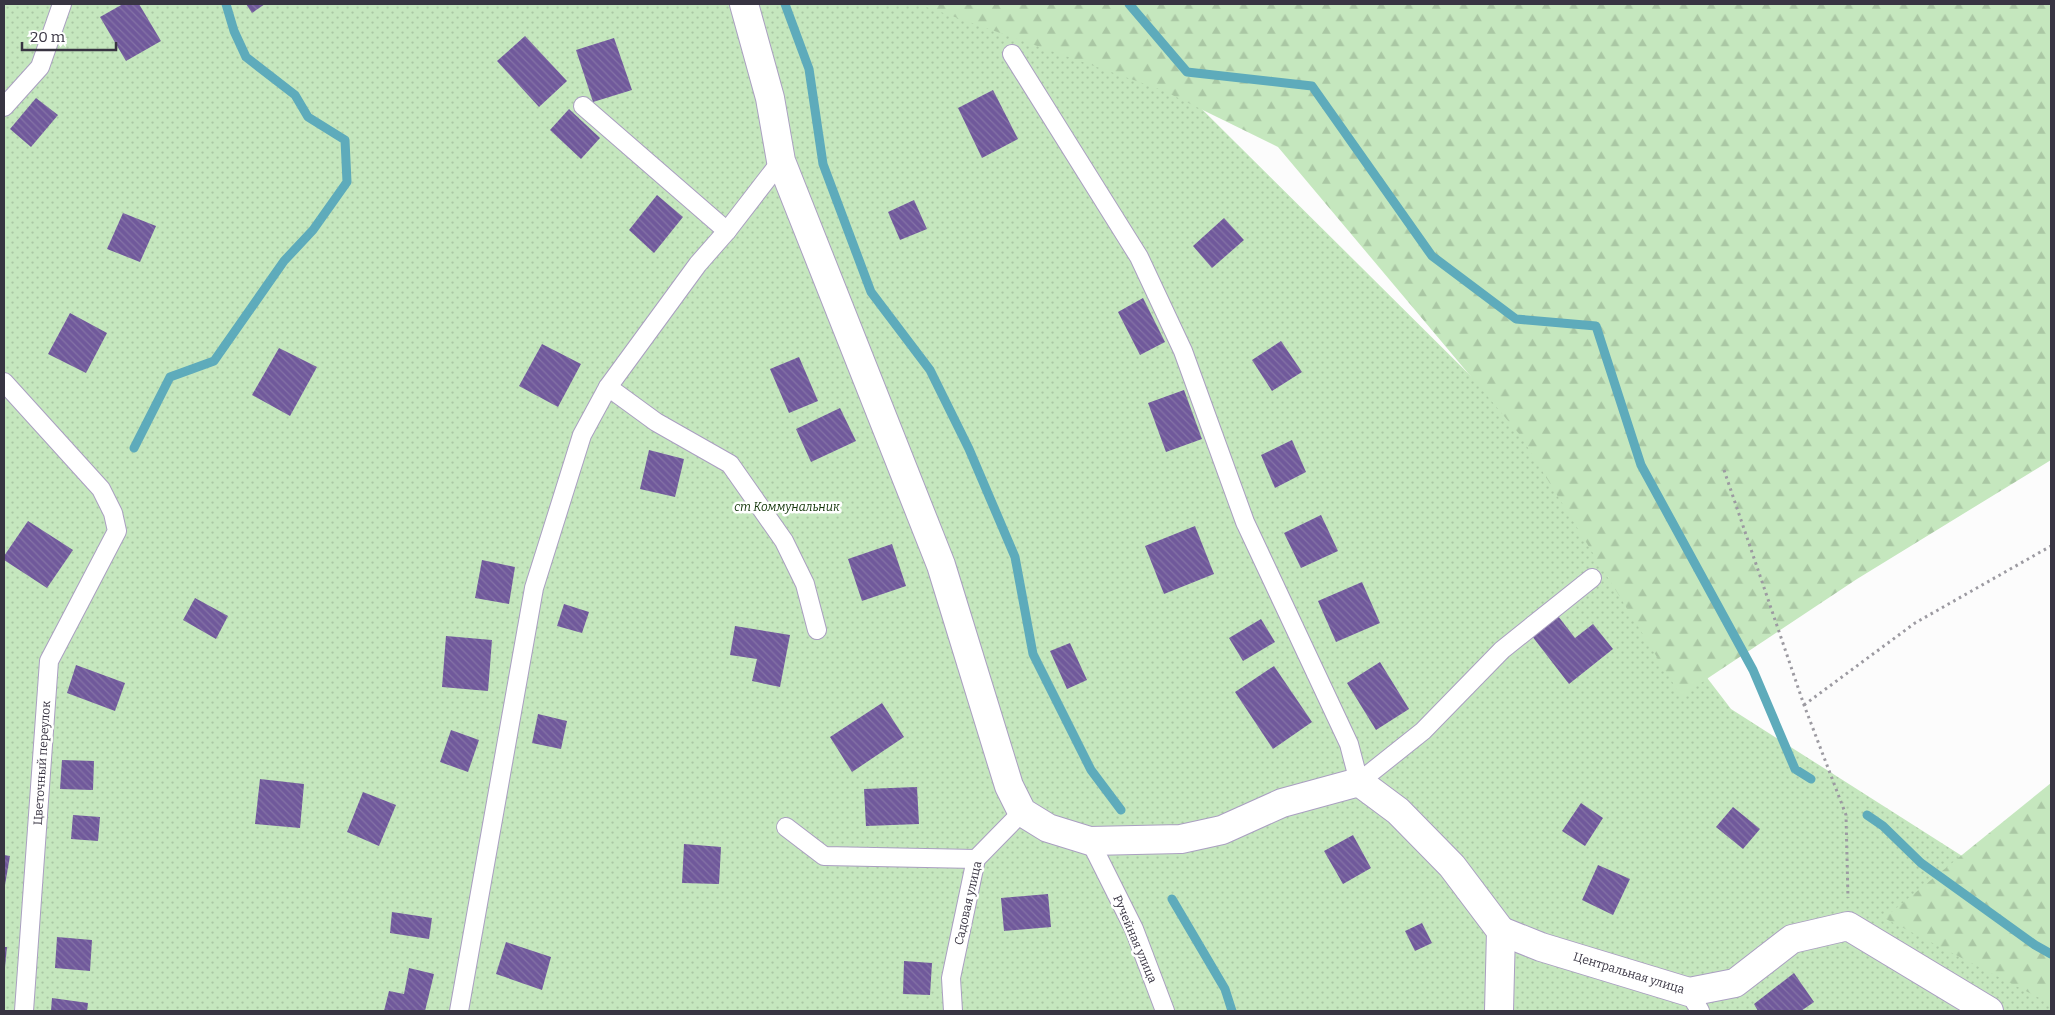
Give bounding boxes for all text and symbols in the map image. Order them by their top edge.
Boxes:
scale bar [22,20,116,52]
text: 20 m [30,28,66,46]
park label: ст Коммунальник [734,500,840,514]
street label: Цветочный переулок [31,700,53,826]
street label: Садовая улица [952,859,985,946]
street label: Ручейная улица [1110,893,1160,985]
street label: Центральная улица [1572,949,1687,997]

